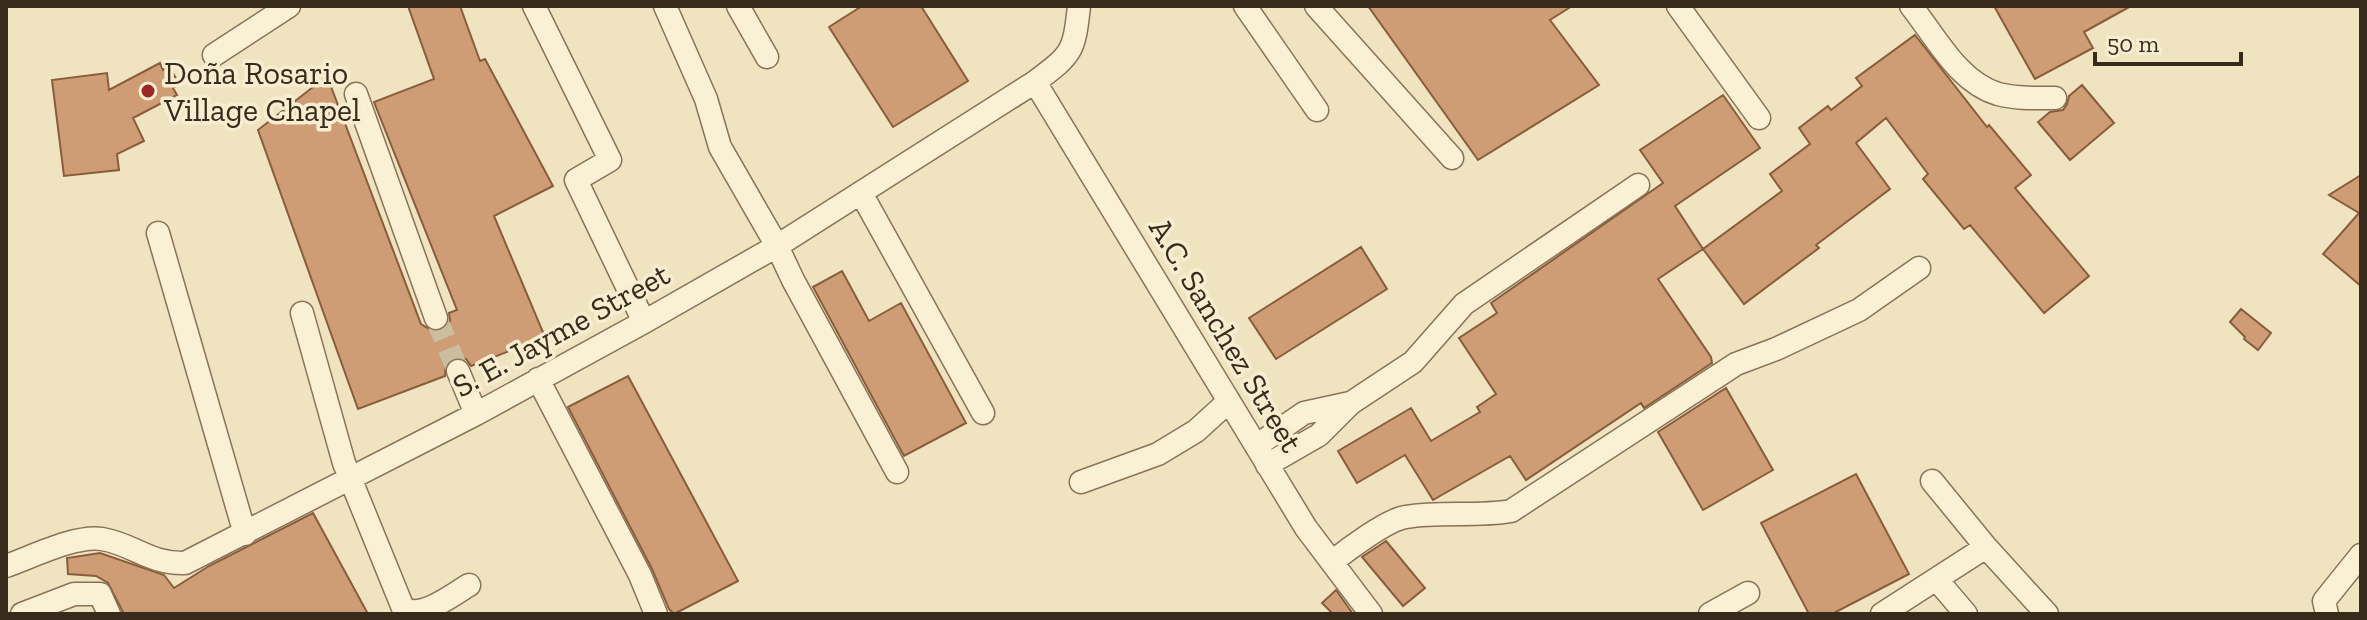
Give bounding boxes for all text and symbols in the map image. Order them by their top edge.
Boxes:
scale bar [2095,16,2241,66]
text: 50 m [2107,29,2160,58]
place label: Doña Rosario Village Chapel [163,54,361,129]
marker: Doña Rosario Village Chapel [139,82,157,100]
street label: A.C. Sanchez Street [1141,211,1311,459]
street label: S. E. Jayme Street [446,255,676,405]

